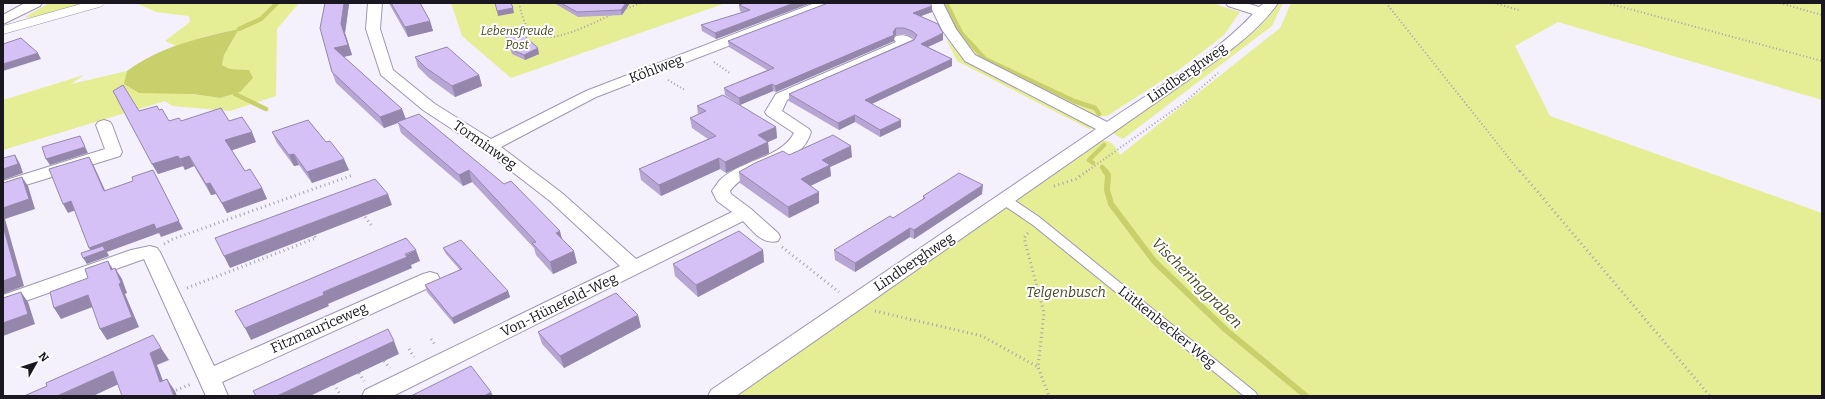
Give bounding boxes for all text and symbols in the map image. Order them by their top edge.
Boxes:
park label: Lebensfreude Post [480,24,554,52]
street label: Lindberghweg [1144,39,1230,107]
street label: Köhlweg [627,51,685,87]
street label: Torminweg [450,117,520,173]
street label: Lindberghweg [871,229,957,295]
water label: Vischeringgraben [1148,234,1246,332]
street label: Von-Hünefeld-Weg [498,269,620,341]
street label: Lütkenbecker Weg [1115,282,1219,372]
park label: Telgenbusch [1026,284,1106,301]
street label: Fitzmauriceweg [268,299,370,357]
north arrow [16,343,56,383]
text: N [36,350,51,365]

